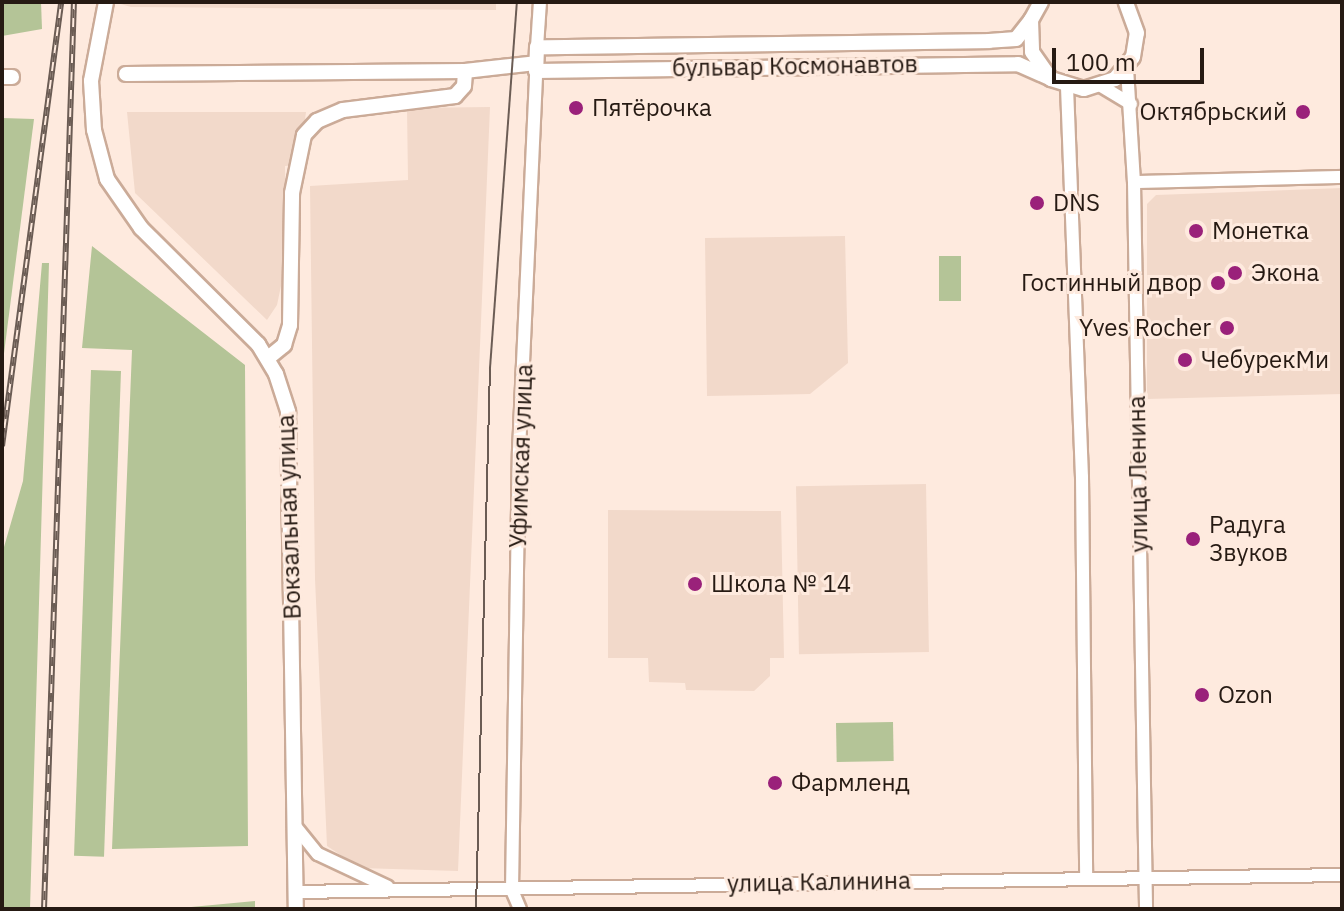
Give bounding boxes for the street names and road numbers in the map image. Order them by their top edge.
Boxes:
street label: бульвар Космонавтов [672,49,918,83]
street label: Уфимская улица [503,363,539,549]
street label: улица Ленина [1122,395,1154,553]
street label: Вокзальная улица [271,414,307,620]
street label: улица Калинина [727,866,911,898]

